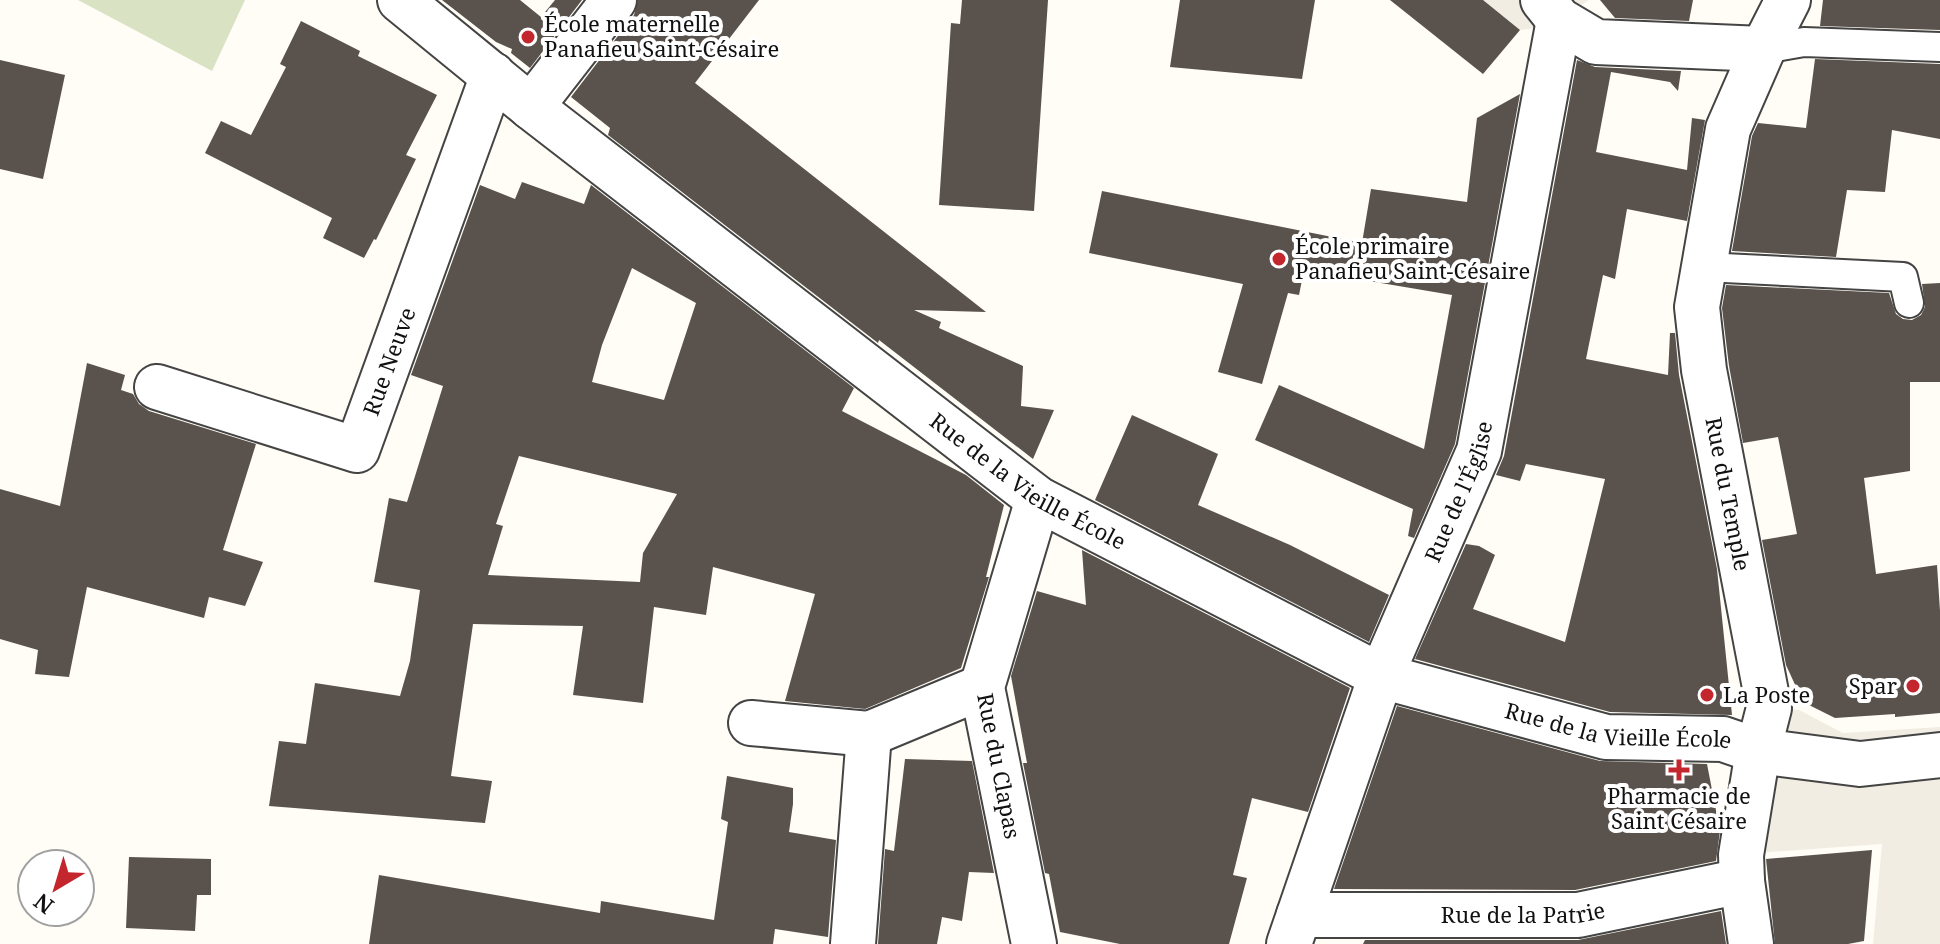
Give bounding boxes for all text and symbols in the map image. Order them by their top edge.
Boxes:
place label: École maternelle Panafieu Saint-Césaire [544,8,779,63]
marker: École maternelle Panafieu Saint-Césaire [519,28,537,46]
place label: École primaire Panafieu Saint-Césaire [1295,230,1530,285]
marker: École primaire Panafieu Saint-Césaire [1270,250,1288,268]
street label: Rue Neuve [355,303,422,419]
street label: Rue de la Vieille École [924,405,1131,556]
street label: Rue du Temple [1699,414,1759,573]
street label: Rue de l'Église [1417,418,1498,566]
place label: Spar [1849,670,1898,700]
marker: Spar [1904,677,1922,695]
place label: La Poste [1723,679,1810,709]
marker: La Poste [1698,686,1716,704]
street label: Rue du Clapas [971,690,1029,841]
street label: Rue de la Vieille École [1502,694,1736,755]
marker: Pharmacie de Saint Césaire [1670,761,1688,779]
place label: Pharmacie de Saint Césaire [1607,780,1751,835]
north arrow [16,848,96,928]
text: N [27,887,59,922]
street label: Rue de la Patrie [1441,894,1608,929]

